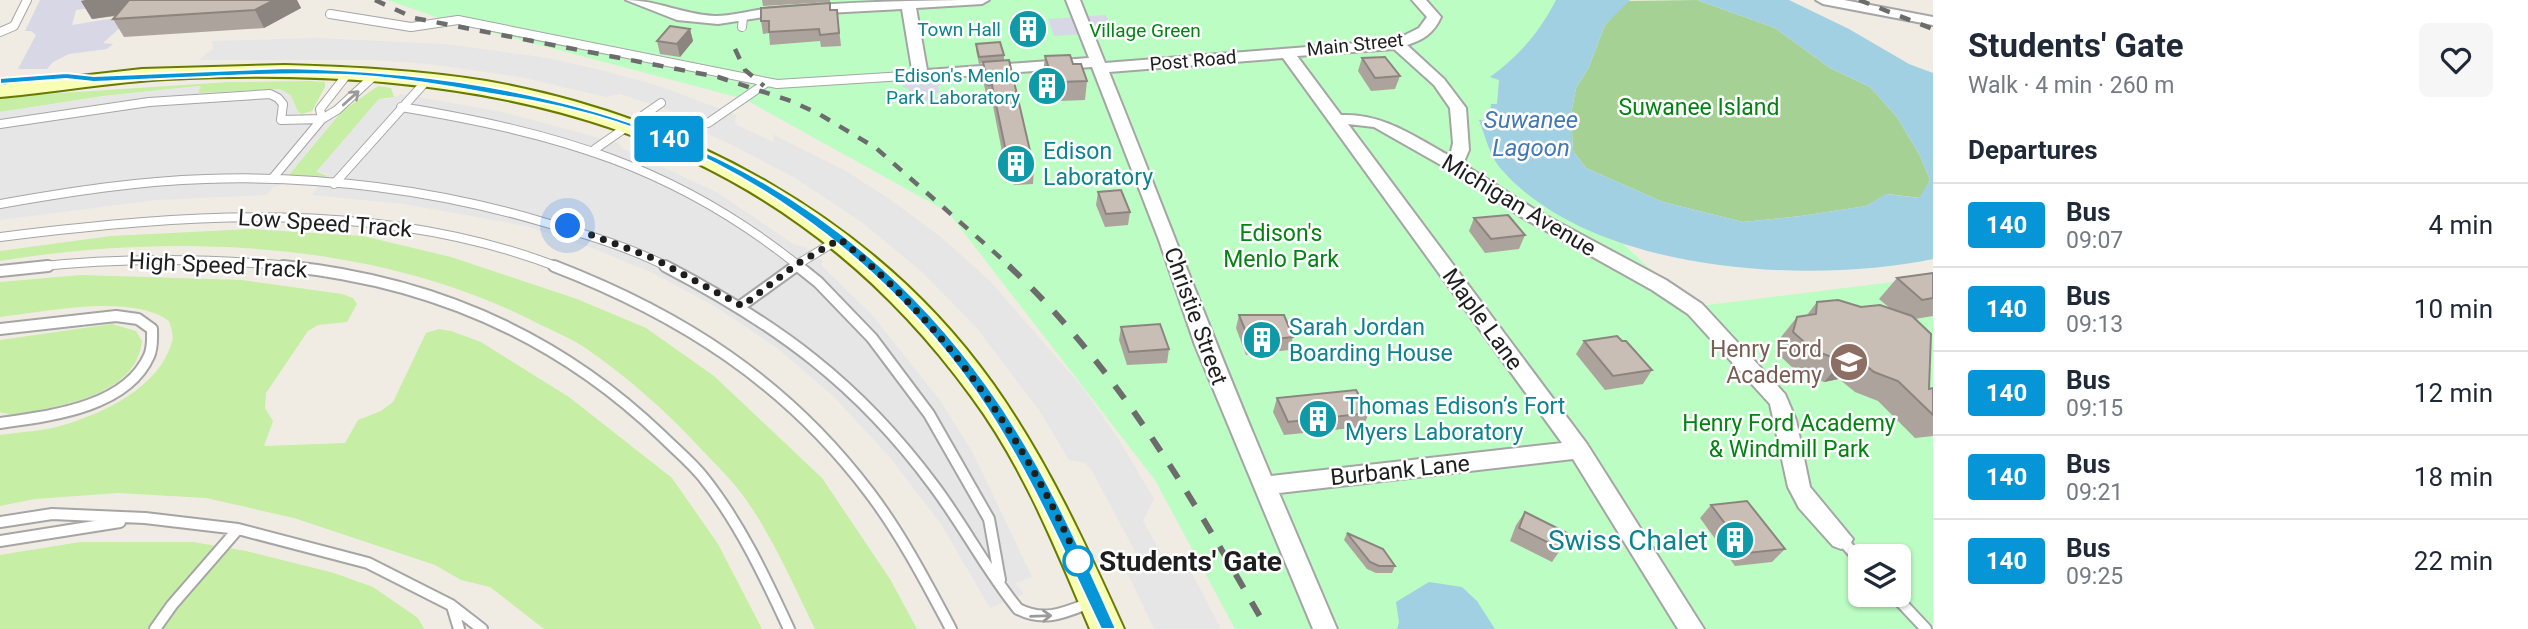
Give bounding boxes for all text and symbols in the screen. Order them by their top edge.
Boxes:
building icon: Town Hall [1007,8,1049,50]
place label: Town Hall [917,18,1001,41]
park label: Village Green [1089,19,1201,42]
button: heart [2419,23,2493,97]
text: Students' Gate [1968,26,2184,65]
street label: Main Street [1306,28,1404,61]
street label: Post Road [1149,45,1237,76]
place label: Edison's Menlo Park Laboratory [886,64,1020,109]
building icon: Edison's Menlo Park Laboratory [1026,65,1068,107]
text: Walk · 4 min · 260 m [1968,72,2174,99]
one-way arrow [341,90,359,106]
park label: Suwanee Island [1619,94,1779,121]
water label: Suwanee Lagoon [1484,106,1578,162]
line badge: 140 [629,116,709,162]
text: 140 [648,125,690,153]
text: Departures [1968,135,2098,165]
place label: Edison Laboratory [1043,138,1153,191]
building icon: Edison Laboratory [995,143,1037,185]
street label: Michigan Avenue [1437,149,1601,262]
text: Bus [2066,197,2111,227]
street label: Low Speed Track [237,204,413,243]
your location [550,208,585,243]
text: 4 min [2428,210,2493,240]
text: 140 [1986,211,2027,239]
park label: Edison's Menlo Park [1223,220,1339,273]
text: 09:07 [2066,227,2123,254]
street label: Christie Street [1158,244,1233,389]
street label: High Speed Track [128,247,308,284]
street label: Maple Lane [1437,263,1528,375]
text: Bus [2066,281,2111,311]
text: 10 min [2414,294,2493,324]
text: 140 [1986,295,2027,323]
text: 09:13 [2066,311,2123,338]
place label: Sarah Jordan Boarding House [1289,314,1453,367]
building icon: Sarah Jordan Boarding House [1241,319,1283,361]
place label: Henry Ford Academy [1710,336,1822,389]
school or university icon: Henry Ford Academy [1828,341,1870,383]
text: Bus [2066,365,2111,395]
text: 12 min [2414,378,2493,408]
text: 140 [1986,379,2027,407]
place label: Thomas Edison’s Fort Myers Laboratory [1345,393,1565,446]
text: 09:15 [2066,395,2123,422]
building icon: Thomas Edison’s Fort Myers Laboratory [1297,398,1339,440]
park label: Henry Ford Academy & Windmill Park [1682,410,1896,463]
text: Bus [2066,449,2111,479]
street label: Burbank Lane [1329,450,1471,491]
text: 18 min [2414,462,2493,492]
text: 140 [1986,463,2027,491]
text: 09:21 [2066,479,2123,506]
building icon: Swiss Chalet [1714,519,1756,561]
place label: Swiss Chalet [1548,524,1708,557]
text: Bus [2066,533,2111,563]
map controls [1848,544,1911,607]
button: layers [1848,544,1911,607]
place label: Students' Gate [1099,545,1282,578]
marker: Students' Gate [1063,546,1093,576]
text: 22 min [2414,546,2493,576]
text: 140 [1986,547,2027,575]
text: 09:25 [2066,563,2123,590]
one-way arrow [1029,609,1052,622]

